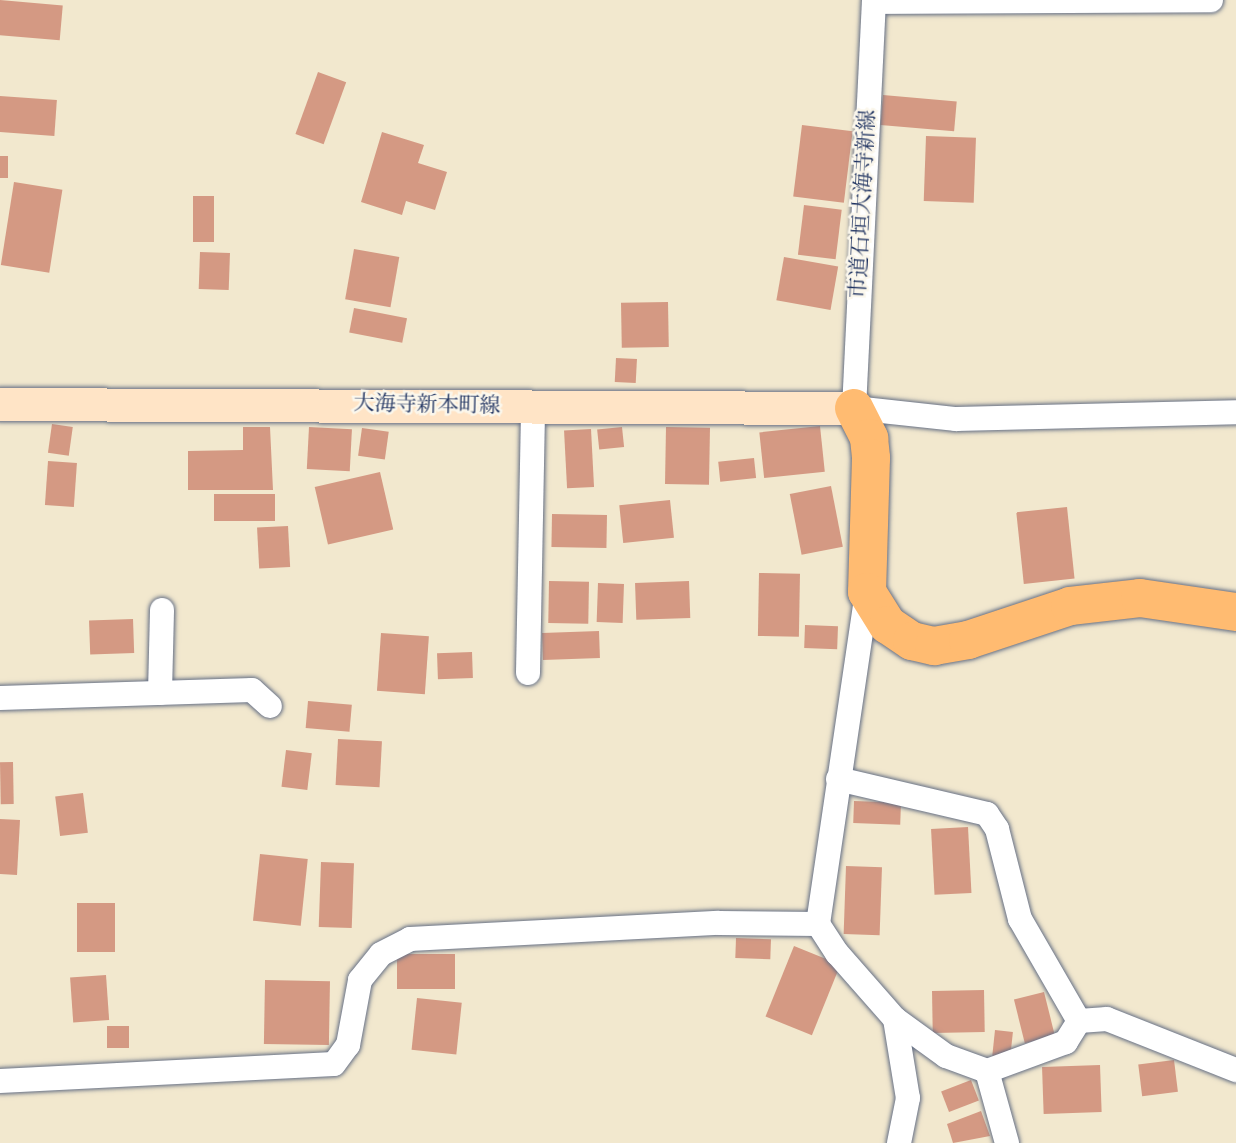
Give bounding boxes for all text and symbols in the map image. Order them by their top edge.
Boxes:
street label: 市道石垣大海寺新線 [846,109,882,299]
street label: 大海寺新本町線 [353,392,501,420]

